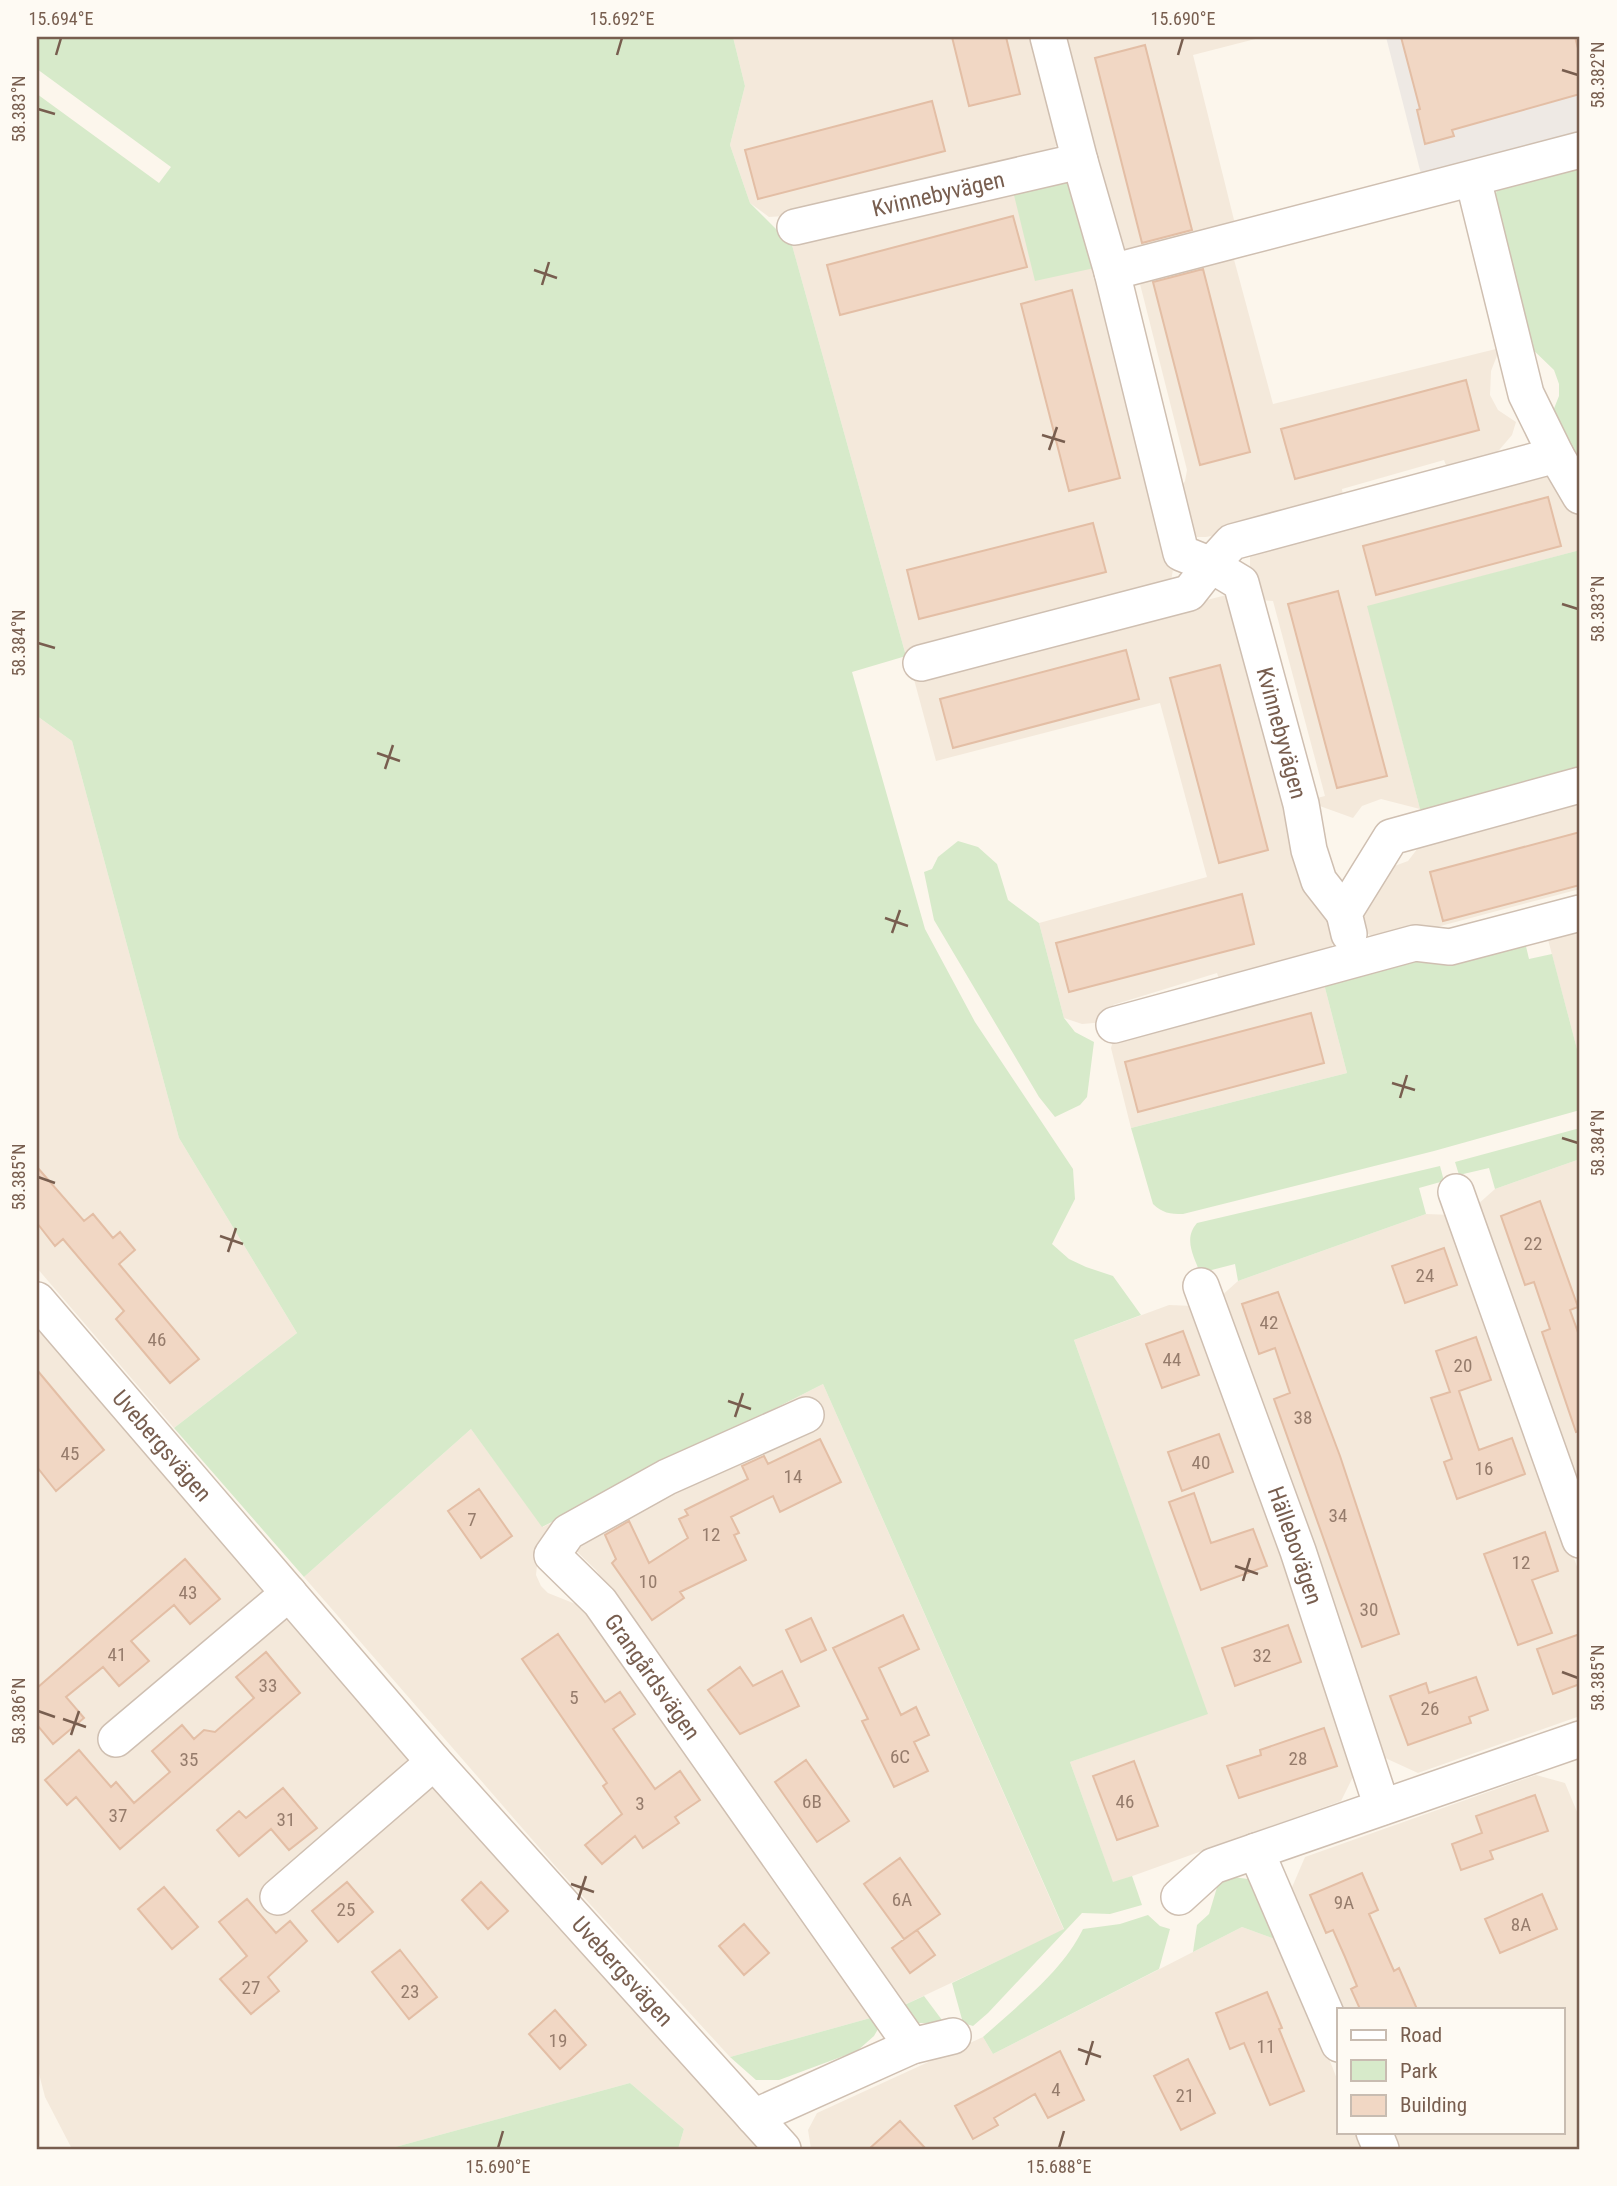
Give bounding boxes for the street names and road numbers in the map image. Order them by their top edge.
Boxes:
street label: Kvinnebyvägen [869,165,1007,222]
street label: Kvinnebyvägen [1251,664,1312,802]
street label: Uvebergsvägen [107,1384,217,1507]
street label: Hällebovägen [1262,1483,1328,1608]
street label: Grangårdsvägen [599,1609,706,1745]
street label: Uvebergsvägen [566,1911,679,2032]

